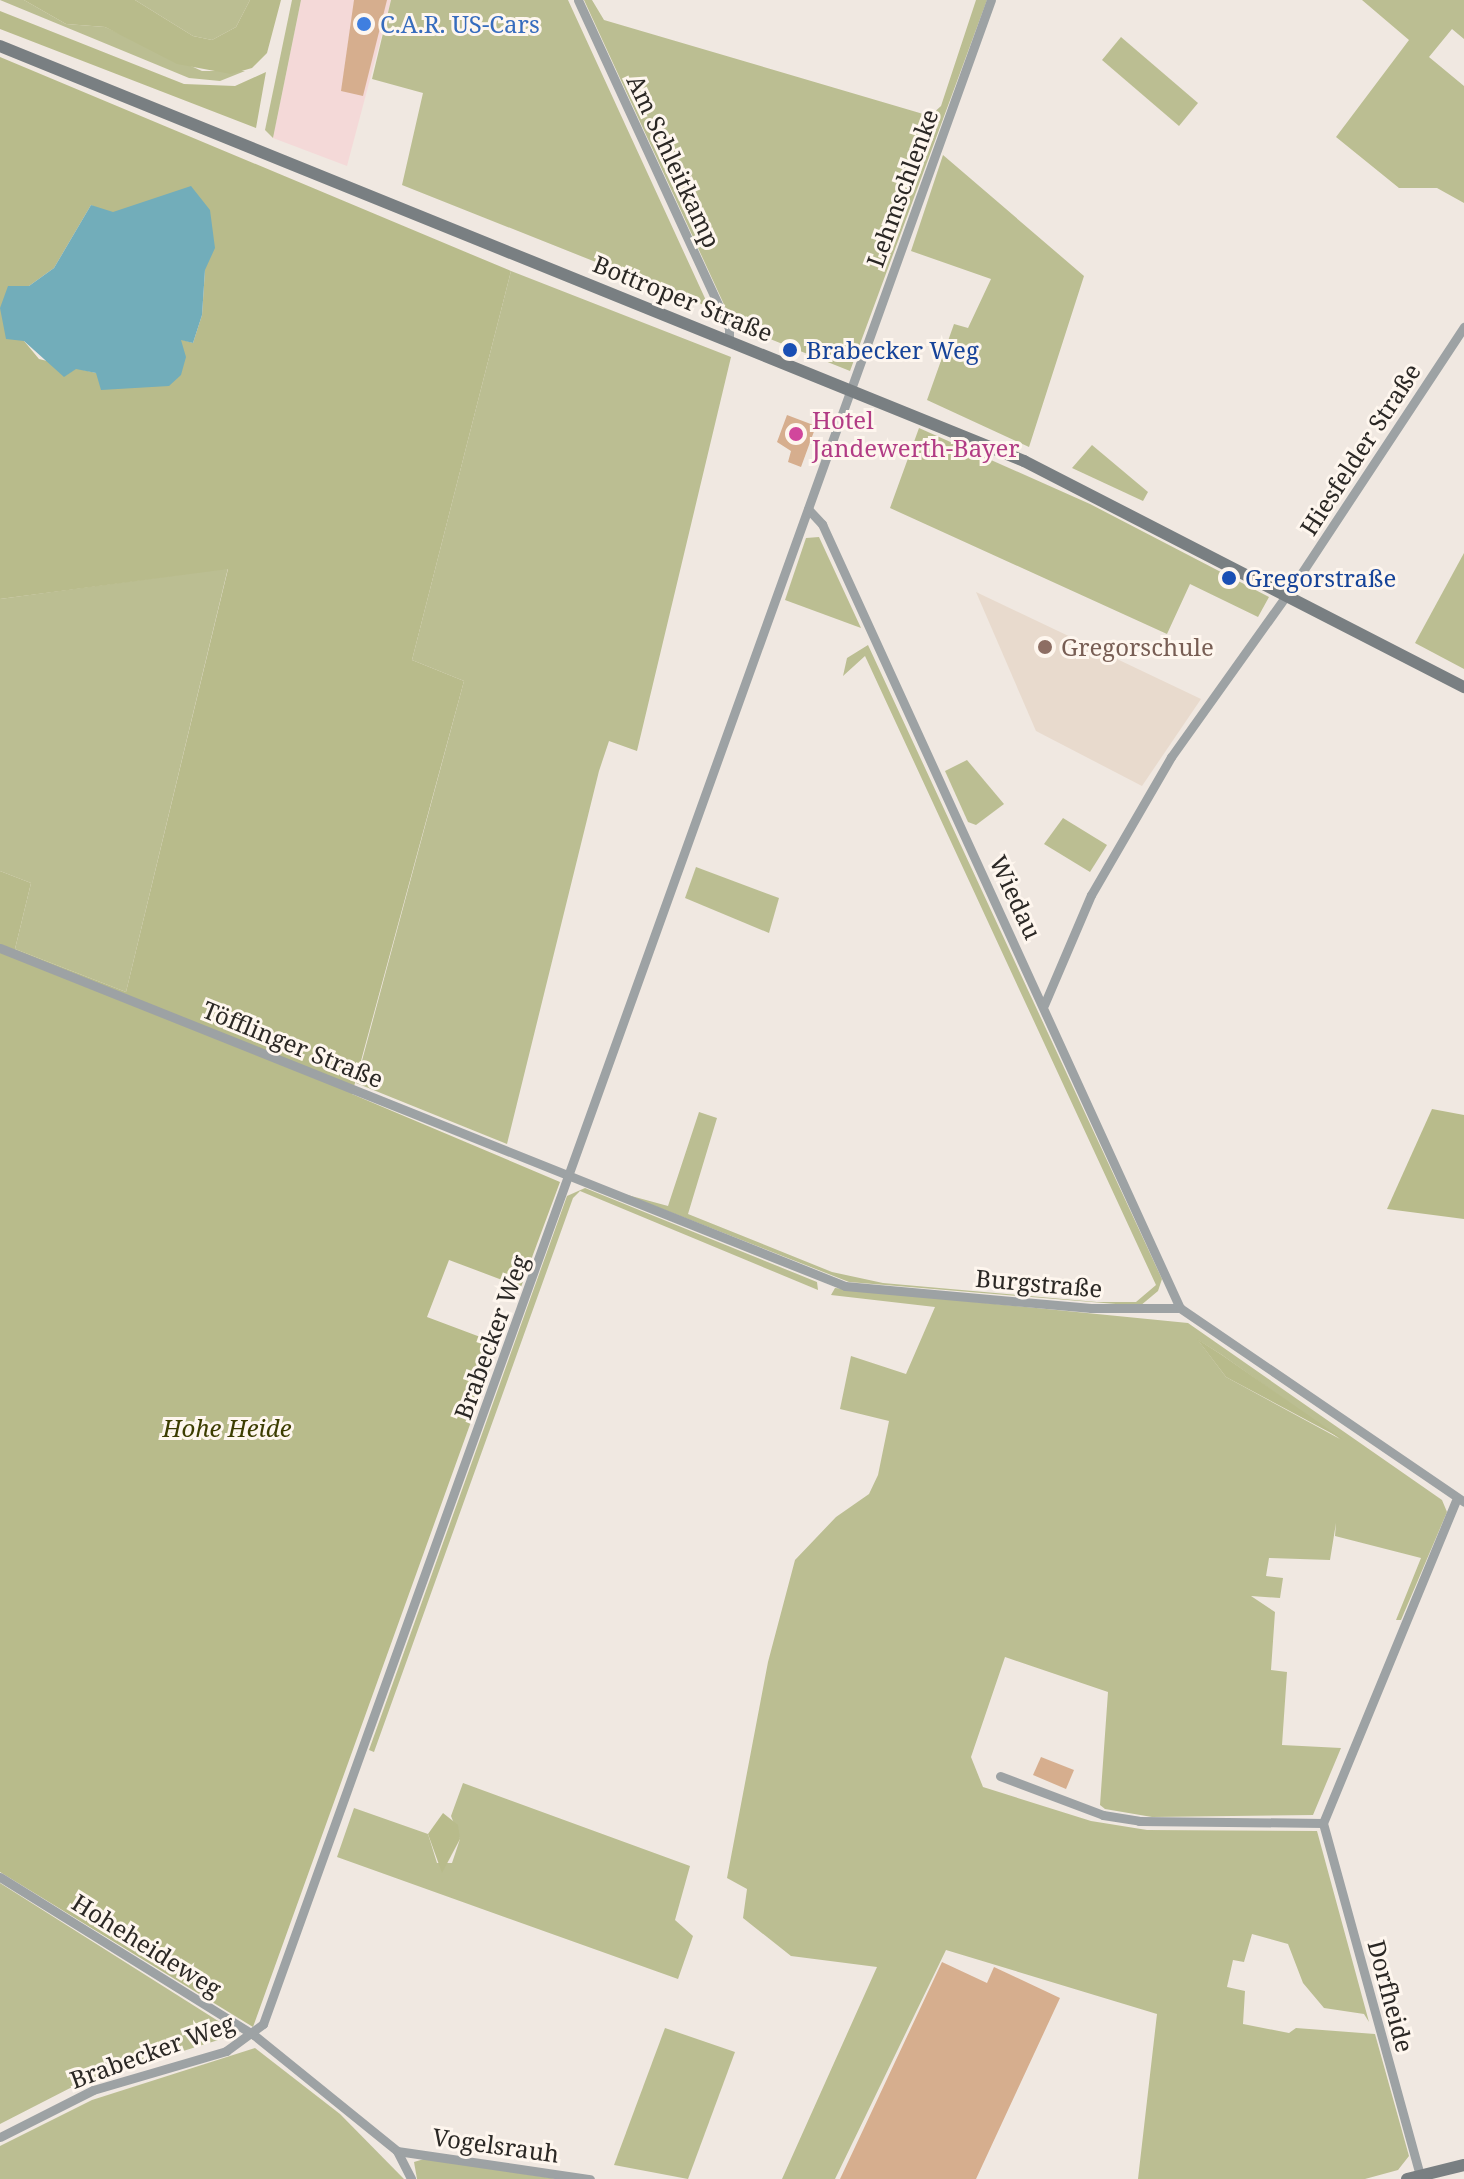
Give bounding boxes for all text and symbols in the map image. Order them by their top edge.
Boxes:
place label: C.A.R. US-Cars [380,10,540,38]
marker: C.A.R. US-Cars [355,15,373,33]
street label: Am Schleitkamp [621,70,727,252]
street label: Lehmschlenke [860,105,944,271]
street label: Bottroper Straße [589,249,777,347]
place label: Brabecker Weg [806,336,979,364]
marker: Brabecker Weg [781,341,799,359]
street label: Hiesfelder Straße [1294,358,1426,540]
place label: Hotel Jandewerth-Bayer [812,406,1020,462]
marker: Hotel Jandewerth-Bayer [787,425,805,443]
place label: Gregorstraße [1245,564,1396,592]
marker: Gregorstraße [1220,569,1238,587]
place label: Gregorschule [1061,633,1214,661]
marker: Gregorschule [1036,638,1054,656]
street label: Wiedau [984,851,1048,943]
street label: Töfflinger Straße [199,995,387,1093]
street label: Brabecker Weg [448,1251,534,1423]
street label: Burgstraße [974,1263,1104,1303]
park label: Hohe Heide [162,1414,292,1442]
street label: Hoheheideweg [67,1888,227,2002]
street label: Dorfheide [1362,1937,1420,2055]
street label: Brabecker Weg [66,2008,238,2094]
street label: Vogelsrauh [431,2122,561,2168]

